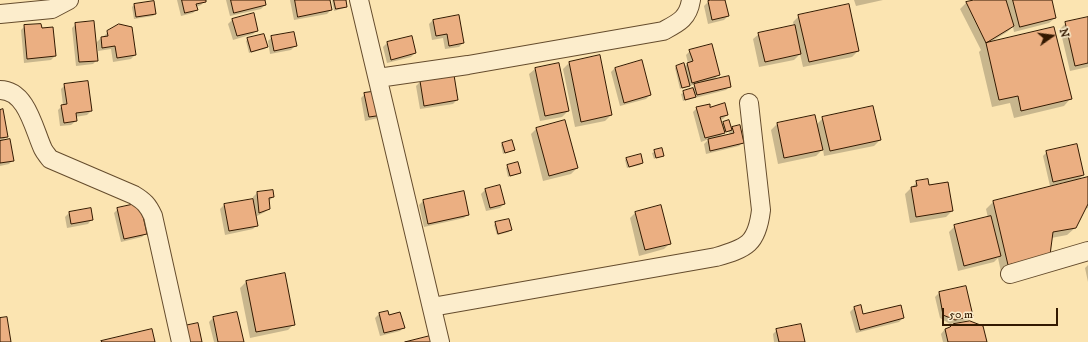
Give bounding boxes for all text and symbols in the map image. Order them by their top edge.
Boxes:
north arrow [1032,16,1072,56]
text: N [1056,27,1072,39]
scale bar [944,300,1060,326]
text: 50 m [949,307,973,322]

